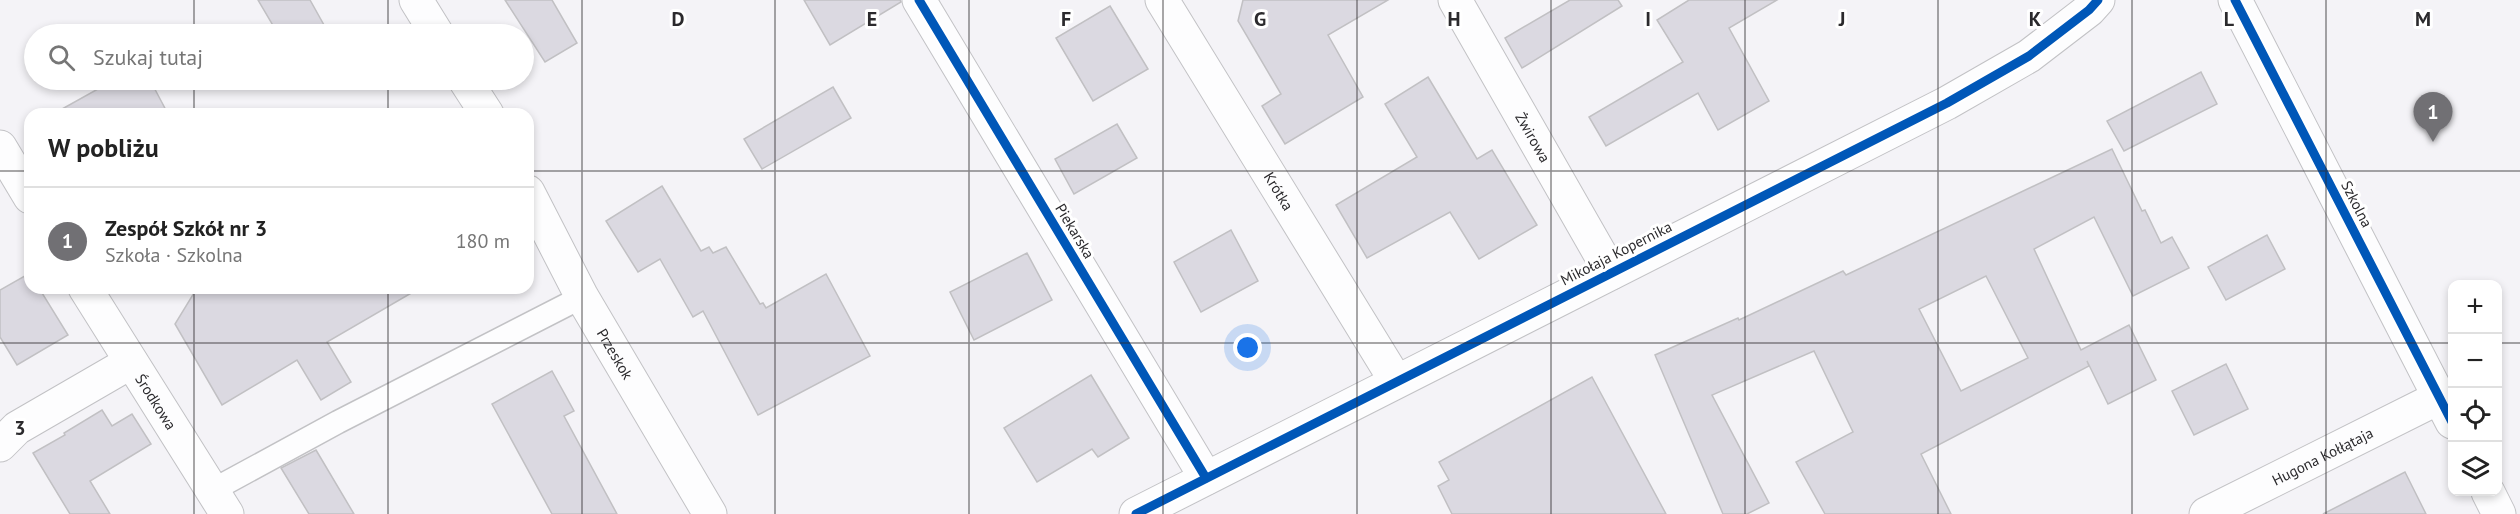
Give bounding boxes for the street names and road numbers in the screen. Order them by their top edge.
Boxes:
street label: Żwirowa [1512,109,1555,165]
street label: Krótka [1260,168,1298,214]
street label: Szkolna [2337,178,2377,230]
street label: Piekarska [1051,200,1099,262]
street label: Mikołaja Kopernika [1557,217,1675,289]
street label: Przeskok [593,325,638,383]
street label: Środkowa [132,370,181,433]
street label: Hugona Kołłątaja [2269,423,2376,489]

